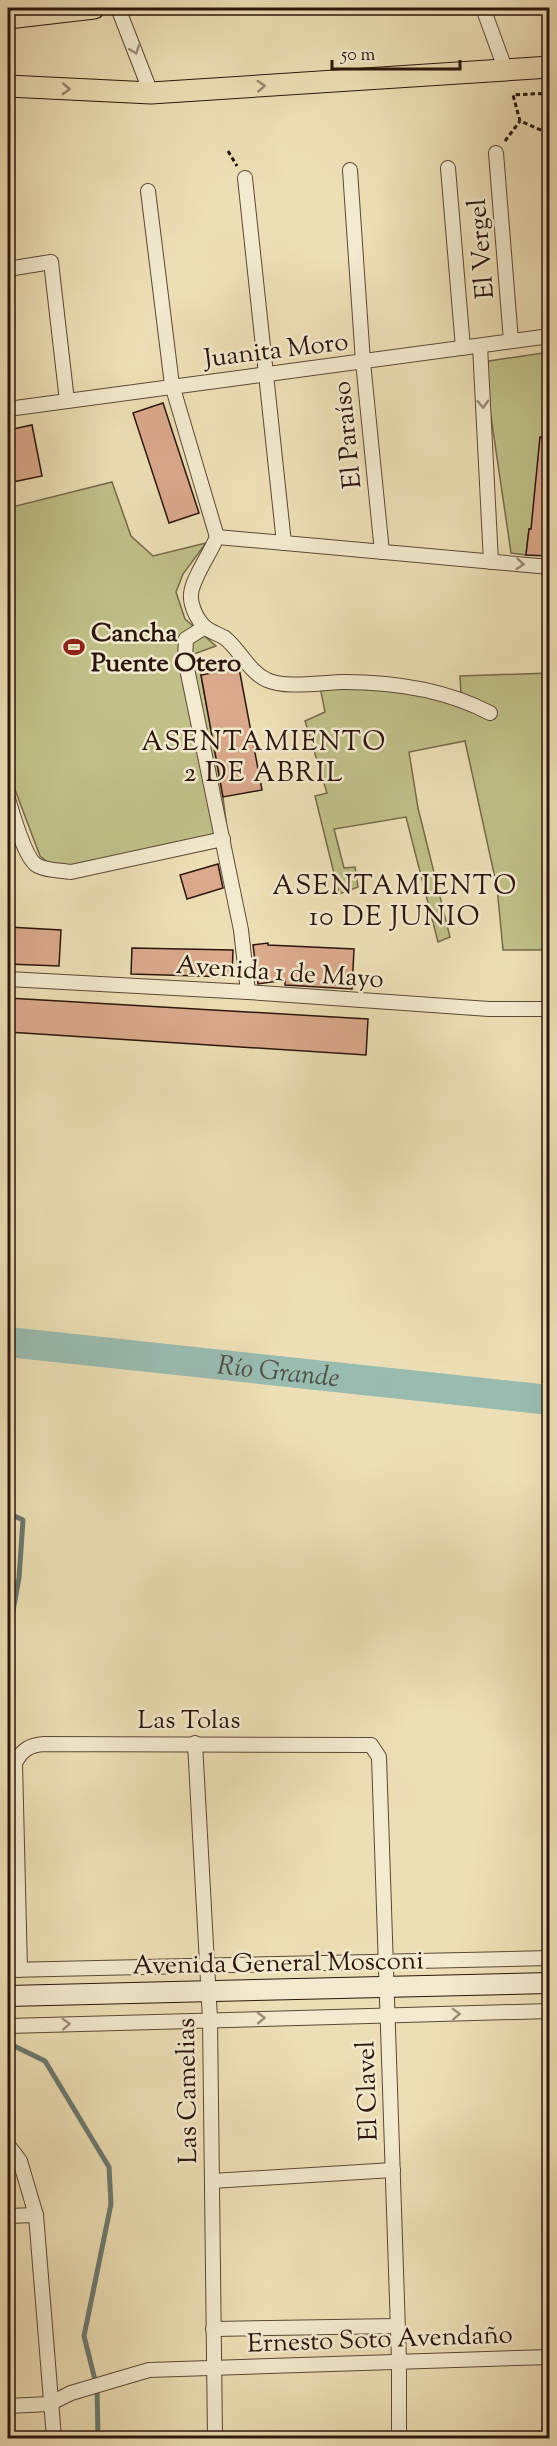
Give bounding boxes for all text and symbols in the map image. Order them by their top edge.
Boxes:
scale bar [332,33,460,71]
text: 50 m [340,43,376,69]
one-way arrow [127,44,140,55]
one-way arrow [256,80,265,93]
one-way arrow [61,82,70,95]
street label: El Vergel [460,197,505,301]
street label: Juanita Moro [200,324,351,379]
street label: El Paraíso [324,379,373,490]
one-way arrow [476,400,489,409]
one-way arrow [516,557,525,570]
place label: Cancha Puente Otero [91,616,241,683]
sports icon: Cancha Puente Otero [62,635,86,659]
district label: ASENTAMIENTO 2 DE ABRIL [141,724,387,794]
district label: ASENTAMIENTO 10 DE JUNIO [272,868,518,938]
street label: Avenida 1 de Mayo [175,948,385,999]
water label: Río Grande [215,1348,341,1399]
street label: Las Tolas [138,1703,240,1740]
street label: Avenida General Mosconi [132,1943,424,1986]
one-way arrow [451,2008,460,2020]
one-way arrow [256,2012,265,2025]
one-way arrow [61,2018,70,2030]
street label: Las Camelias [169,2018,208,2164]
street label: El Clavel [348,2040,389,2142]
street label: Ernesto Soto Avendaño [247,2317,513,2364]

